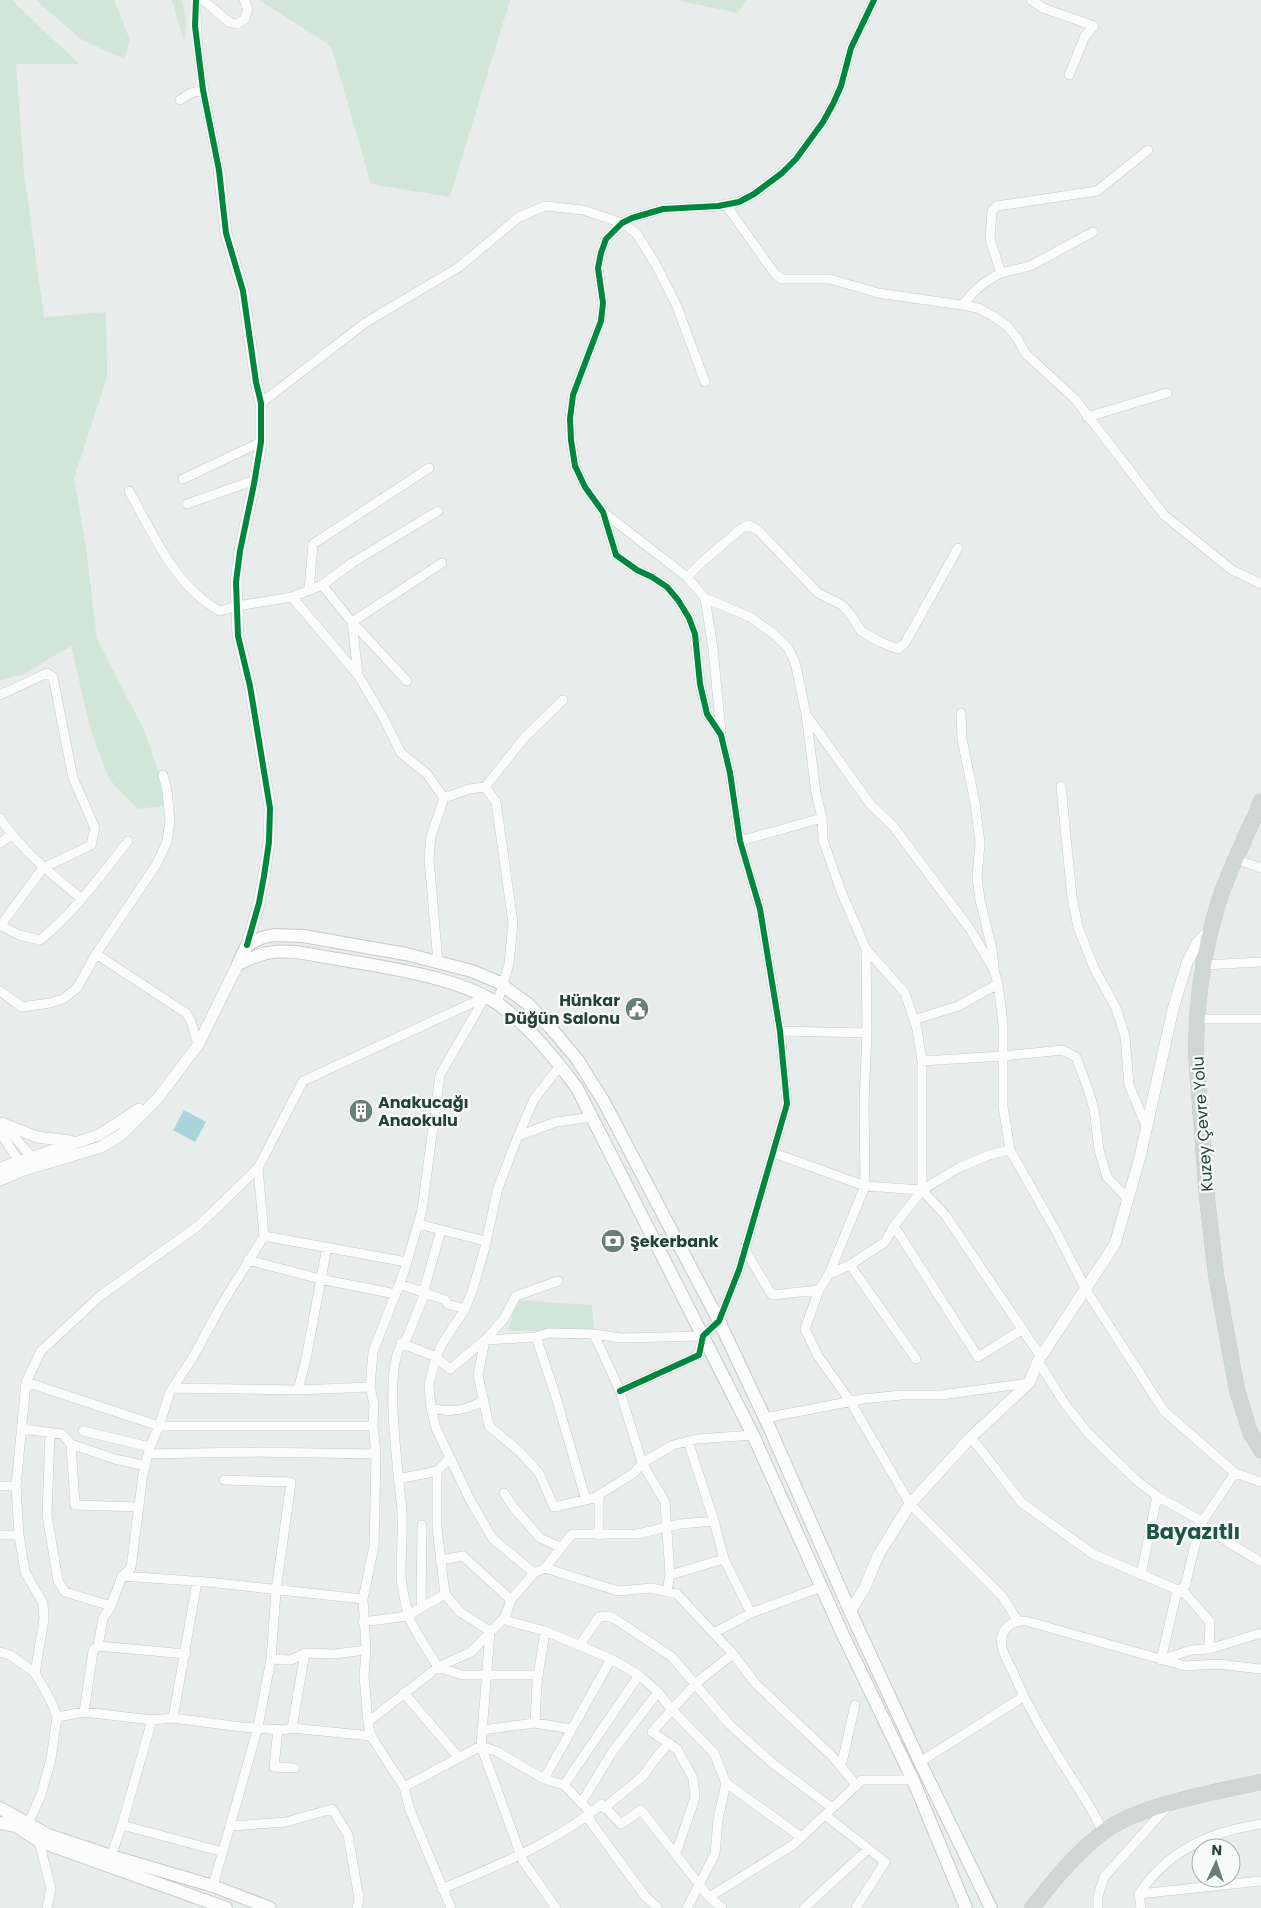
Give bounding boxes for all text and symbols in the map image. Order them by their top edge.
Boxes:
place label: Hünkar Düğün Salonu [505,989,620,1030]
public building icon: Hünkar Düğün Salonu [624,996,650,1022]
street label: Kuzey Çevre Yolu [1186,1056,1219,1192]
place label: Anakucağı Anaokulu [378,1091,469,1132]
building icon: Anakucağı Anaokulu [348,1098,374,1124]
bank icon: Şekerbank [600,1228,626,1254]
place label: Şekerbank [630,1230,719,1253]
district label: Bayazıtlı [1146,1517,1240,1546]
north arrow [1191,1838,1241,1888]
text: N [1211,1840,1222,1860]

